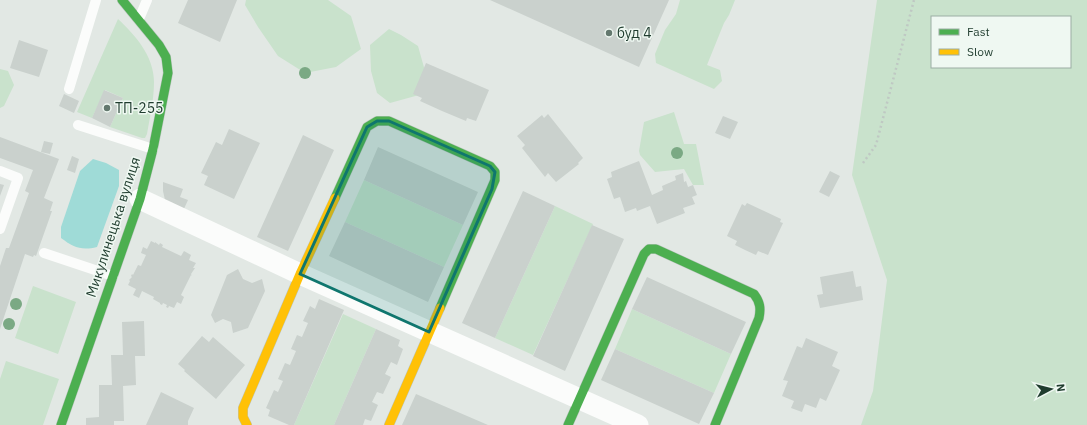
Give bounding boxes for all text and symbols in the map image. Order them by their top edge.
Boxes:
legend [931,16,1071,68]
place label: буд 4 [617,24,652,42]
text: Fast [967,24,990,39]
marker: буд 4 [604,28,614,38]
text: Slow [967,44,993,59]
place label: ТП-255 [115,99,164,117]
marker: ТП-255 [102,103,112,113]
street label: Микулинецька вулиця [82,154,144,300]
north arrow [1031,369,1071,409]
text: N [1053,383,1068,393]

